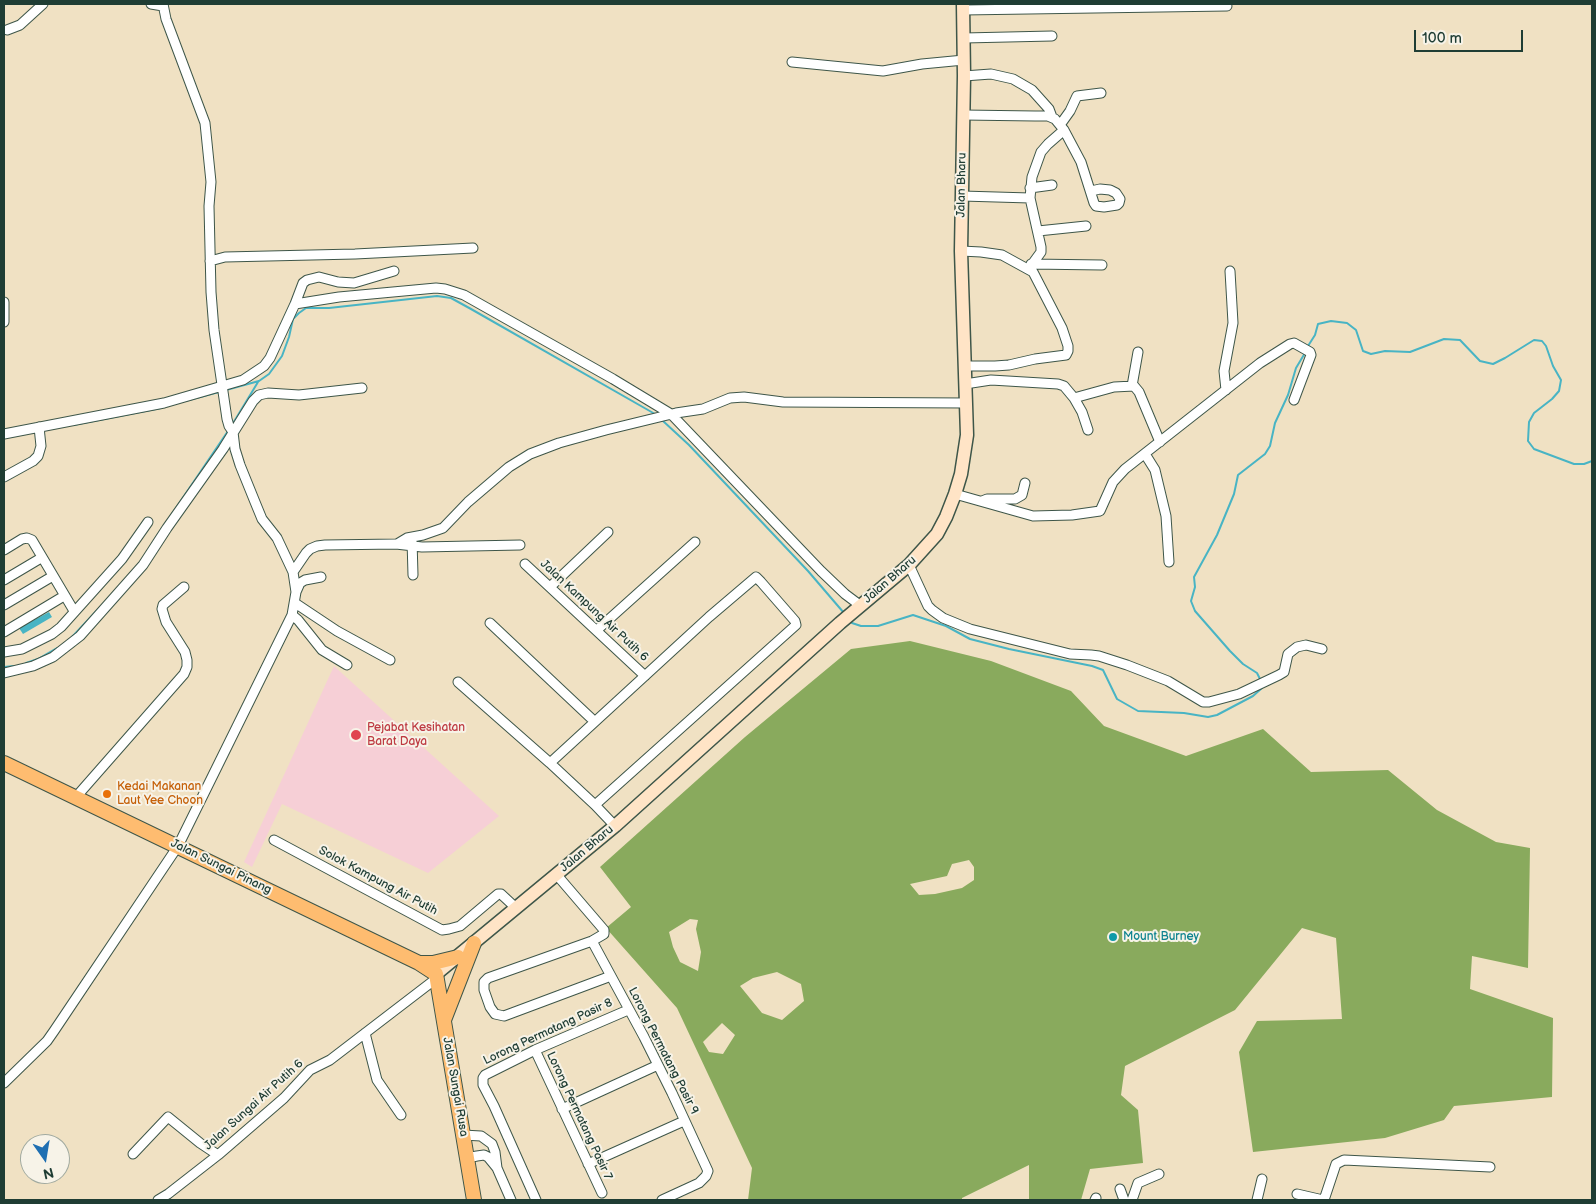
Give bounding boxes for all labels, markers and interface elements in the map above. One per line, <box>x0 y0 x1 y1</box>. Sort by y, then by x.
scale bar <box>1416 20 1525 52</box>
text: 100 m <box>1422 29 1462 48</box>
street label: Jalan Bharu <box>954 152 970 218</box>
street label: Jalan Bharu <box>861 553 919 607</box>
street label: Jalan Kampung Air Putih 6 <box>537 557 651 665</box>
place label: Pejabat Kesihatan Barat Daya <box>367 721 465 749</box>
marker: Pejabat Kesihatan Barat Daya <box>349 728 363 742</box>
place label: Kedai Makanan Laut Yee Choon <box>117 780 203 808</box>
marker: Kedai Makanan Laut Yee Choon <box>101 788 113 800</box>
street label: Jalan Bharu <box>558 823 616 875</box>
street label: Jalan Sungai Pinang <box>168 836 274 898</box>
street label: Solok Kampung Air Putih <box>316 844 440 918</box>
place label: Mount Burney <box>1123 930 1199 944</box>
marker: Mount Burney <box>1107 931 1119 943</box>
street label: Lorong Permatang Pasir 9 <box>625 985 701 1117</box>
street label: Lorong Permatang Pasir 8 <box>481 996 615 1068</box>
street label: Jalan Sungai Rusa <box>439 1036 471 1138</box>
street label: Lorong Permatang Pasir 7 <box>543 1050 615 1182</box>
street label: Jalan Sungai Air Putih 6 <box>201 1057 307 1153</box>
north arrow <box>20 1134 70 1184</box>
text: N <box>41 1164 55 1183</box>

